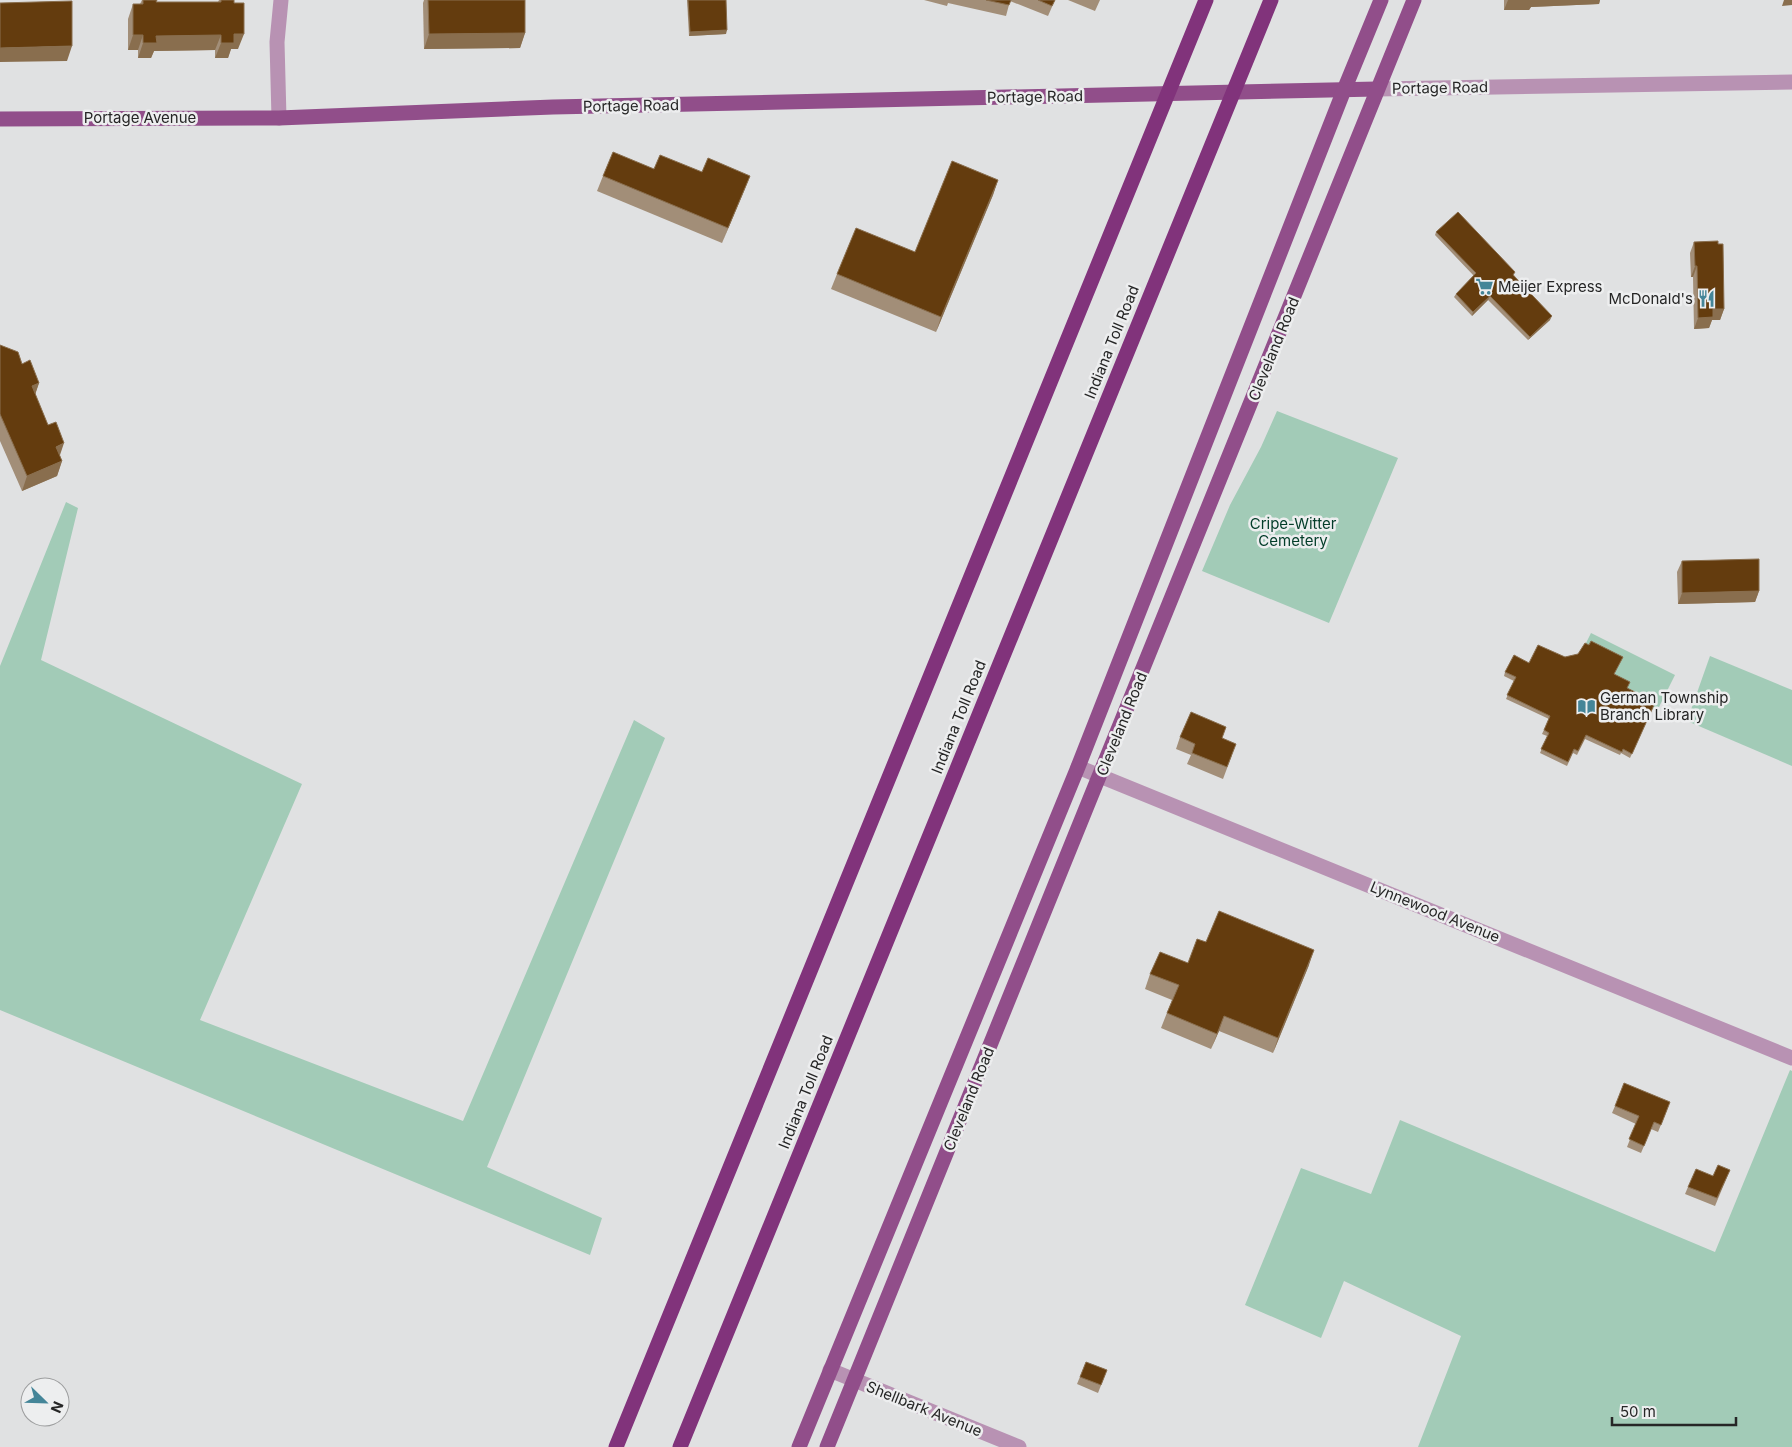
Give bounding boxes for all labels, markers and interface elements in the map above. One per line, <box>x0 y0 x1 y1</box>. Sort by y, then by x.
street label: Portage Road <box>1392 77 1488 98</box>
street label: Portage Road <box>987 86 1083 107</box>
street label: Portage Road <box>583 95 679 116</box>
street label: Portage Avenue <box>84 108 196 127</box>
supermarket icon: Meijer Express <box>1474 277 1494 297</box>
place label: Meijer Express <box>1498 277 1603 296</box>
street label: Indiana Toll Road <box>1080 282 1143 401</box>
place label: McDonald's <box>1609 289 1693 308</box>
restaurant icon: McDonald's <box>1697 289 1717 309</box>
street label: Cleveland Road <box>1244 294 1303 404</box>
park label: Cripe-Witter Cemetery <box>1250 514 1337 550</box>
street label: Indiana Toll Road <box>927 657 990 776</box>
street label: Cleveland Road <box>1092 669 1151 779</box>
place label: German Township Branch Library <box>1600 688 1728 724</box>
library icon: German Township Branch Library <box>1576 697 1596 717</box>
street label: Lynnewood Avenue <box>1368 877 1503 946</box>
street label: Indiana Toll Road <box>774 1032 837 1151</box>
street label: Cleveland Road <box>939 1044 998 1154</box>
north arrow <box>20 1377 70 1427</box>
street label: Shellbark Avenue <box>863 1377 985 1440</box>
scale bar <box>1612 1394 1736 1426</box>
text: N <box>48 1399 67 1416</box>
text: 50 m <box>1620 1402 1656 1421</box>

